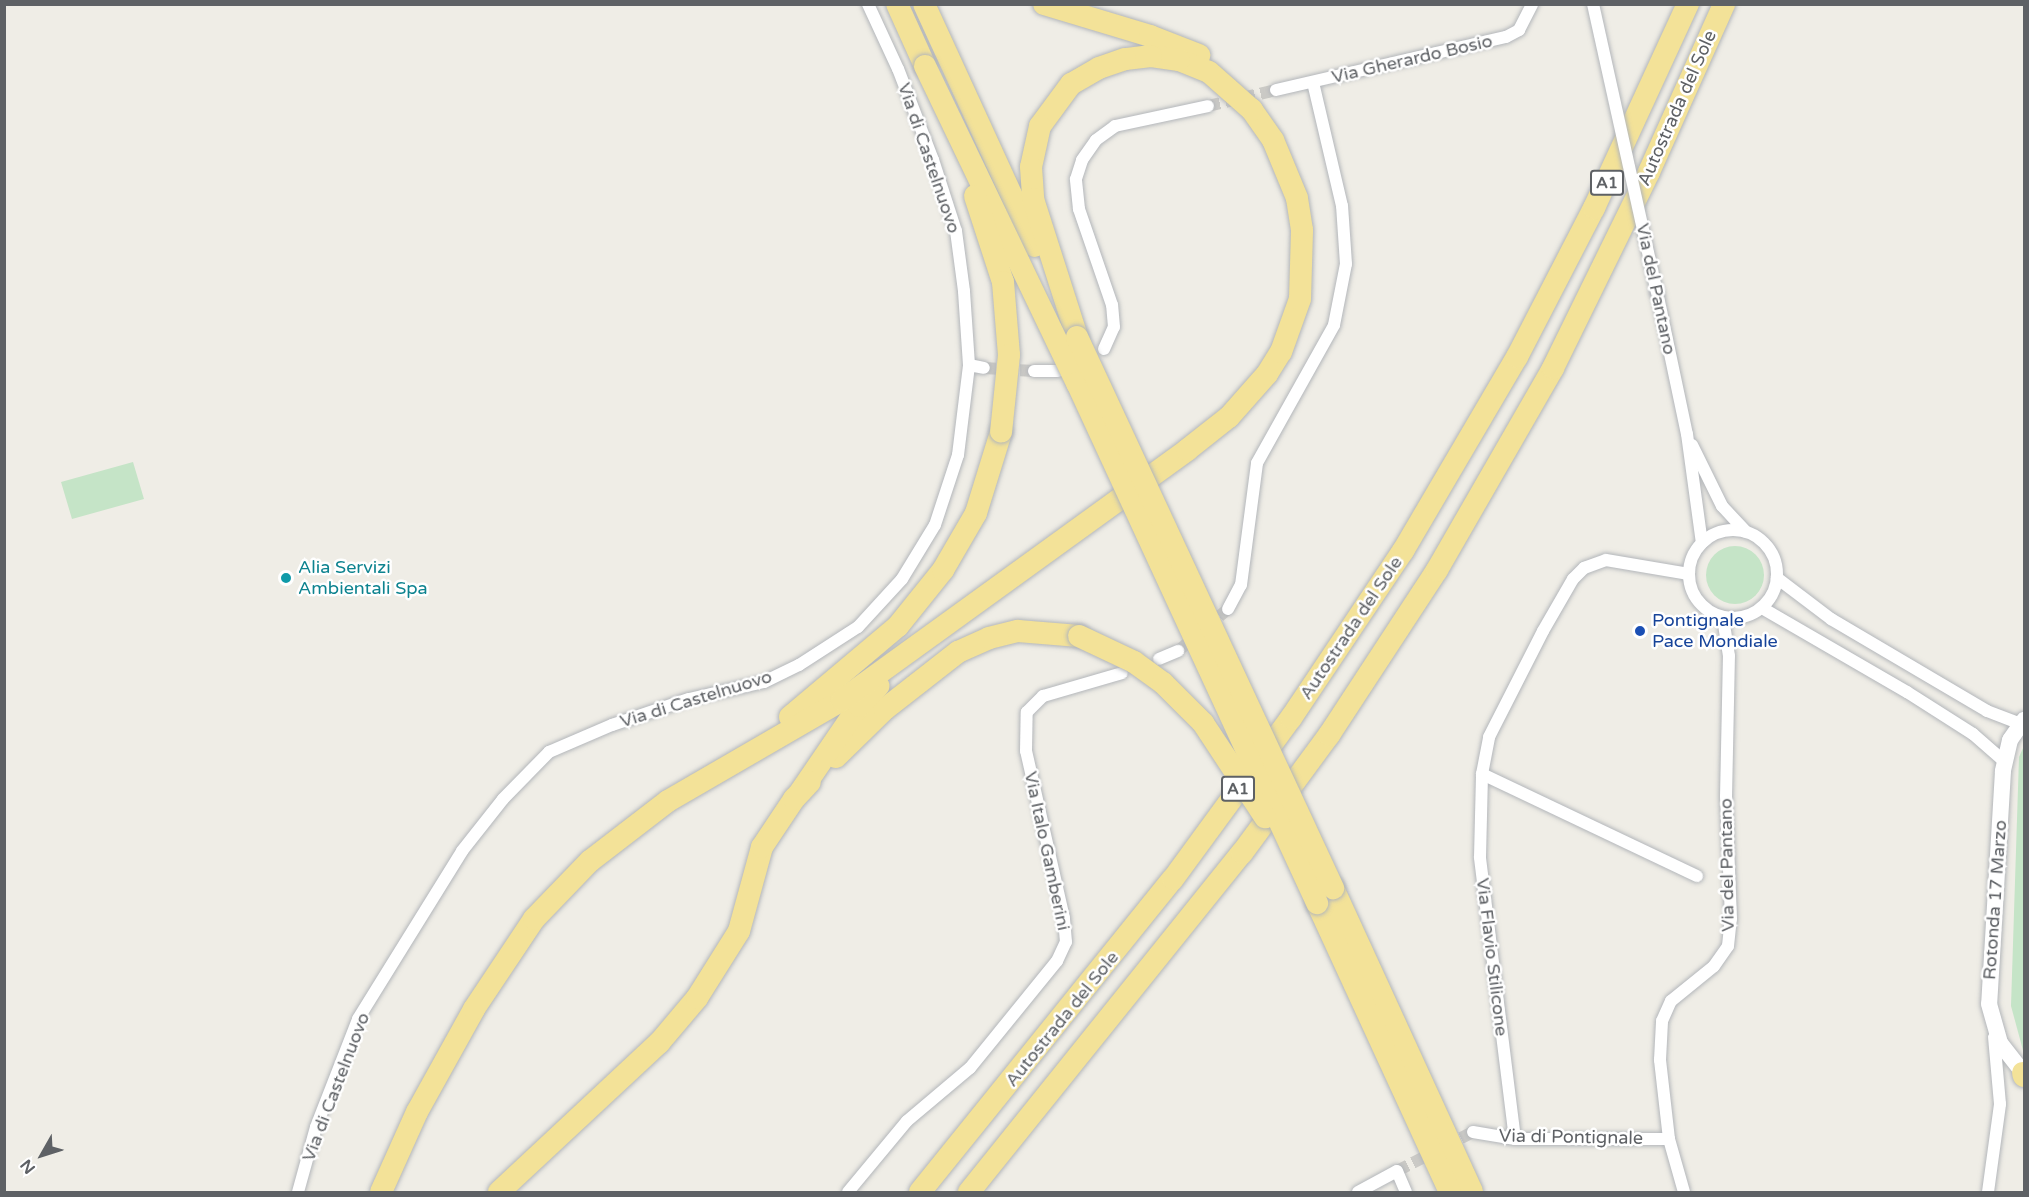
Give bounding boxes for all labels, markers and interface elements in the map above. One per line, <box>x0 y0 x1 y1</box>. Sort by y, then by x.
street label: Autostrada del Sole <box>1633 27 1721 189</box>
street label: Via Gherardo Bosio <box>1329 30 1495 88</box>
street label: Via di Castelnuovo <box>893 80 965 236</box>
road number: A1 <box>1589 170 1625 196</box>
street label: Via del Pantano <box>1632 221 1680 357</box>
street label: Autostrada del Sole <box>1295 552 1407 704</box>
place label: Alia Servizi Ambientali Spa <box>298 557 428 600</box>
marker: Alia Servizi Ambientali Spa <box>279 571 293 585</box>
place label: Pontignale Pace Mondiale <box>1652 610 1778 652</box>
marker: Pontignale Pace Mondiale <box>1633 624 1647 638</box>
street label: Via di Castelnuovo <box>617 666 775 732</box>
street label: Via Italo Gamberini <box>1020 769 1074 933</box>
road number: A1 <box>1220 776 1256 802</box>
street label: Via del Pantano <box>1715 798 1739 932</box>
street label: Rotonda 17 Marzo <box>1979 819 2011 981</box>
street label: Via Flavio Stilicone <box>1472 877 1512 1037</box>
street label: Autostrada del Sole <box>1001 947 1123 1091</box>
street label: Via di Castelnuovo <box>298 1009 374 1165</box>
north arrow <box>12 1125 72 1185</box>
street label: Via di Pontignale <box>1499 1125 1643 1149</box>
text: N <box>16 1155 40 1178</box>

